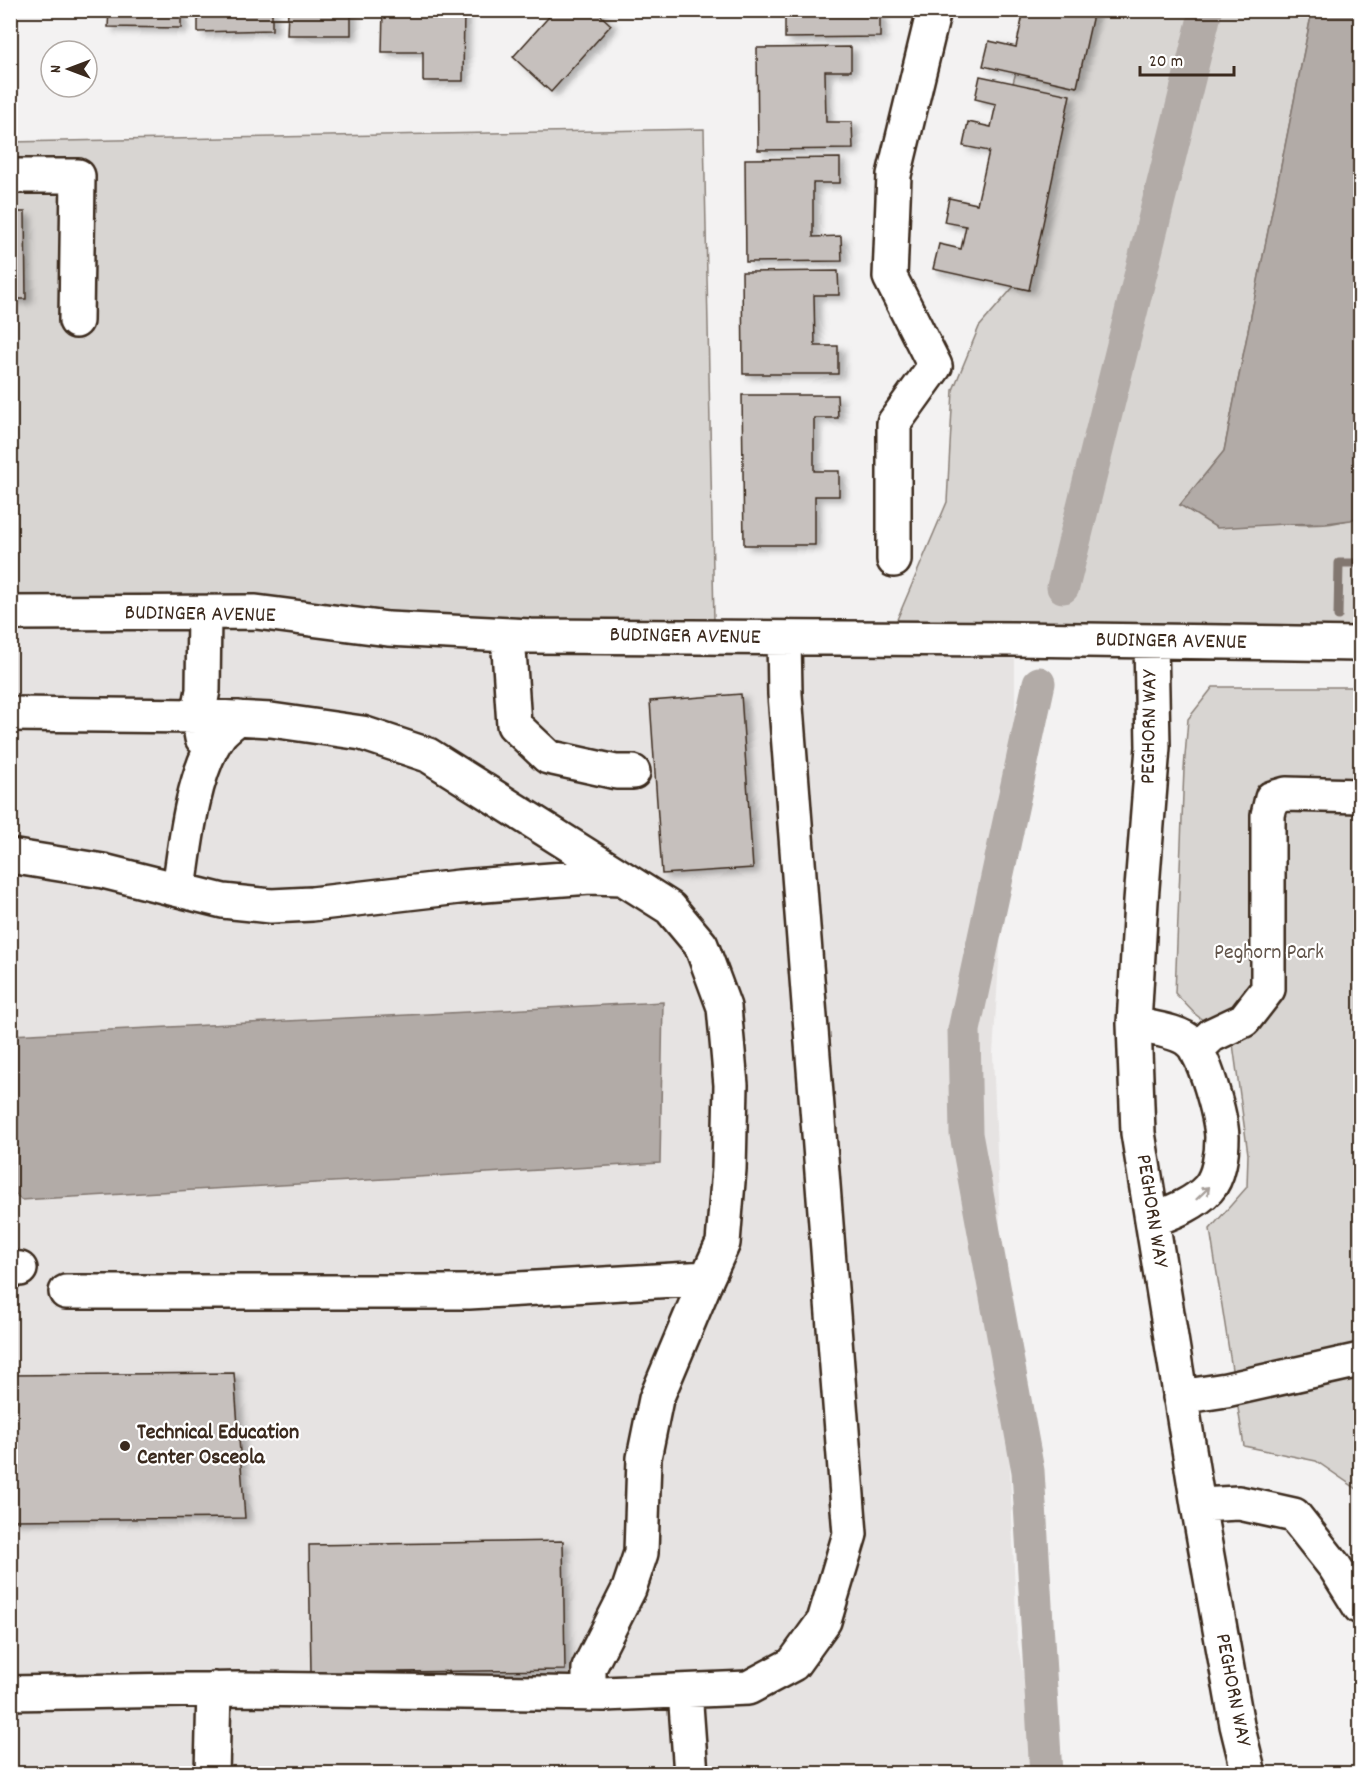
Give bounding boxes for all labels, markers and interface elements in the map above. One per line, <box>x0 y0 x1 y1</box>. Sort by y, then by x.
north arrow <box>39 39 99 99</box>
scale bar <box>1140 39 1234 77</box>
text: 20 m <box>1149 50 1183 75</box>
text: N <box>45 65 68 73</box>
street label: BUDINGER AVENUE <box>124 598 276 632</box>
street label: BUDINGER AVENUE <box>609 620 761 654</box>
street label: BUDINGER AVENUE <box>1095 625 1247 659</box>
street label: PEGHORN WAY <box>1134 669 1167 784</box>
park label: Peghorn Park <box>1214 938 1324 969</box>
street label: PEGHORN WAY <box>1127 1152 1175 1271</box>
one-way arrow <box>1195 1185 1210 1200</box>
place label: Technical Education Center Osceola <box>137 1418 299 1474</box>
marker: Technical Education Center Osceola <box>118 1439 132 1453</box>
street label: PEGHORN WAY <box>1206 1631 1258 1750</box>

